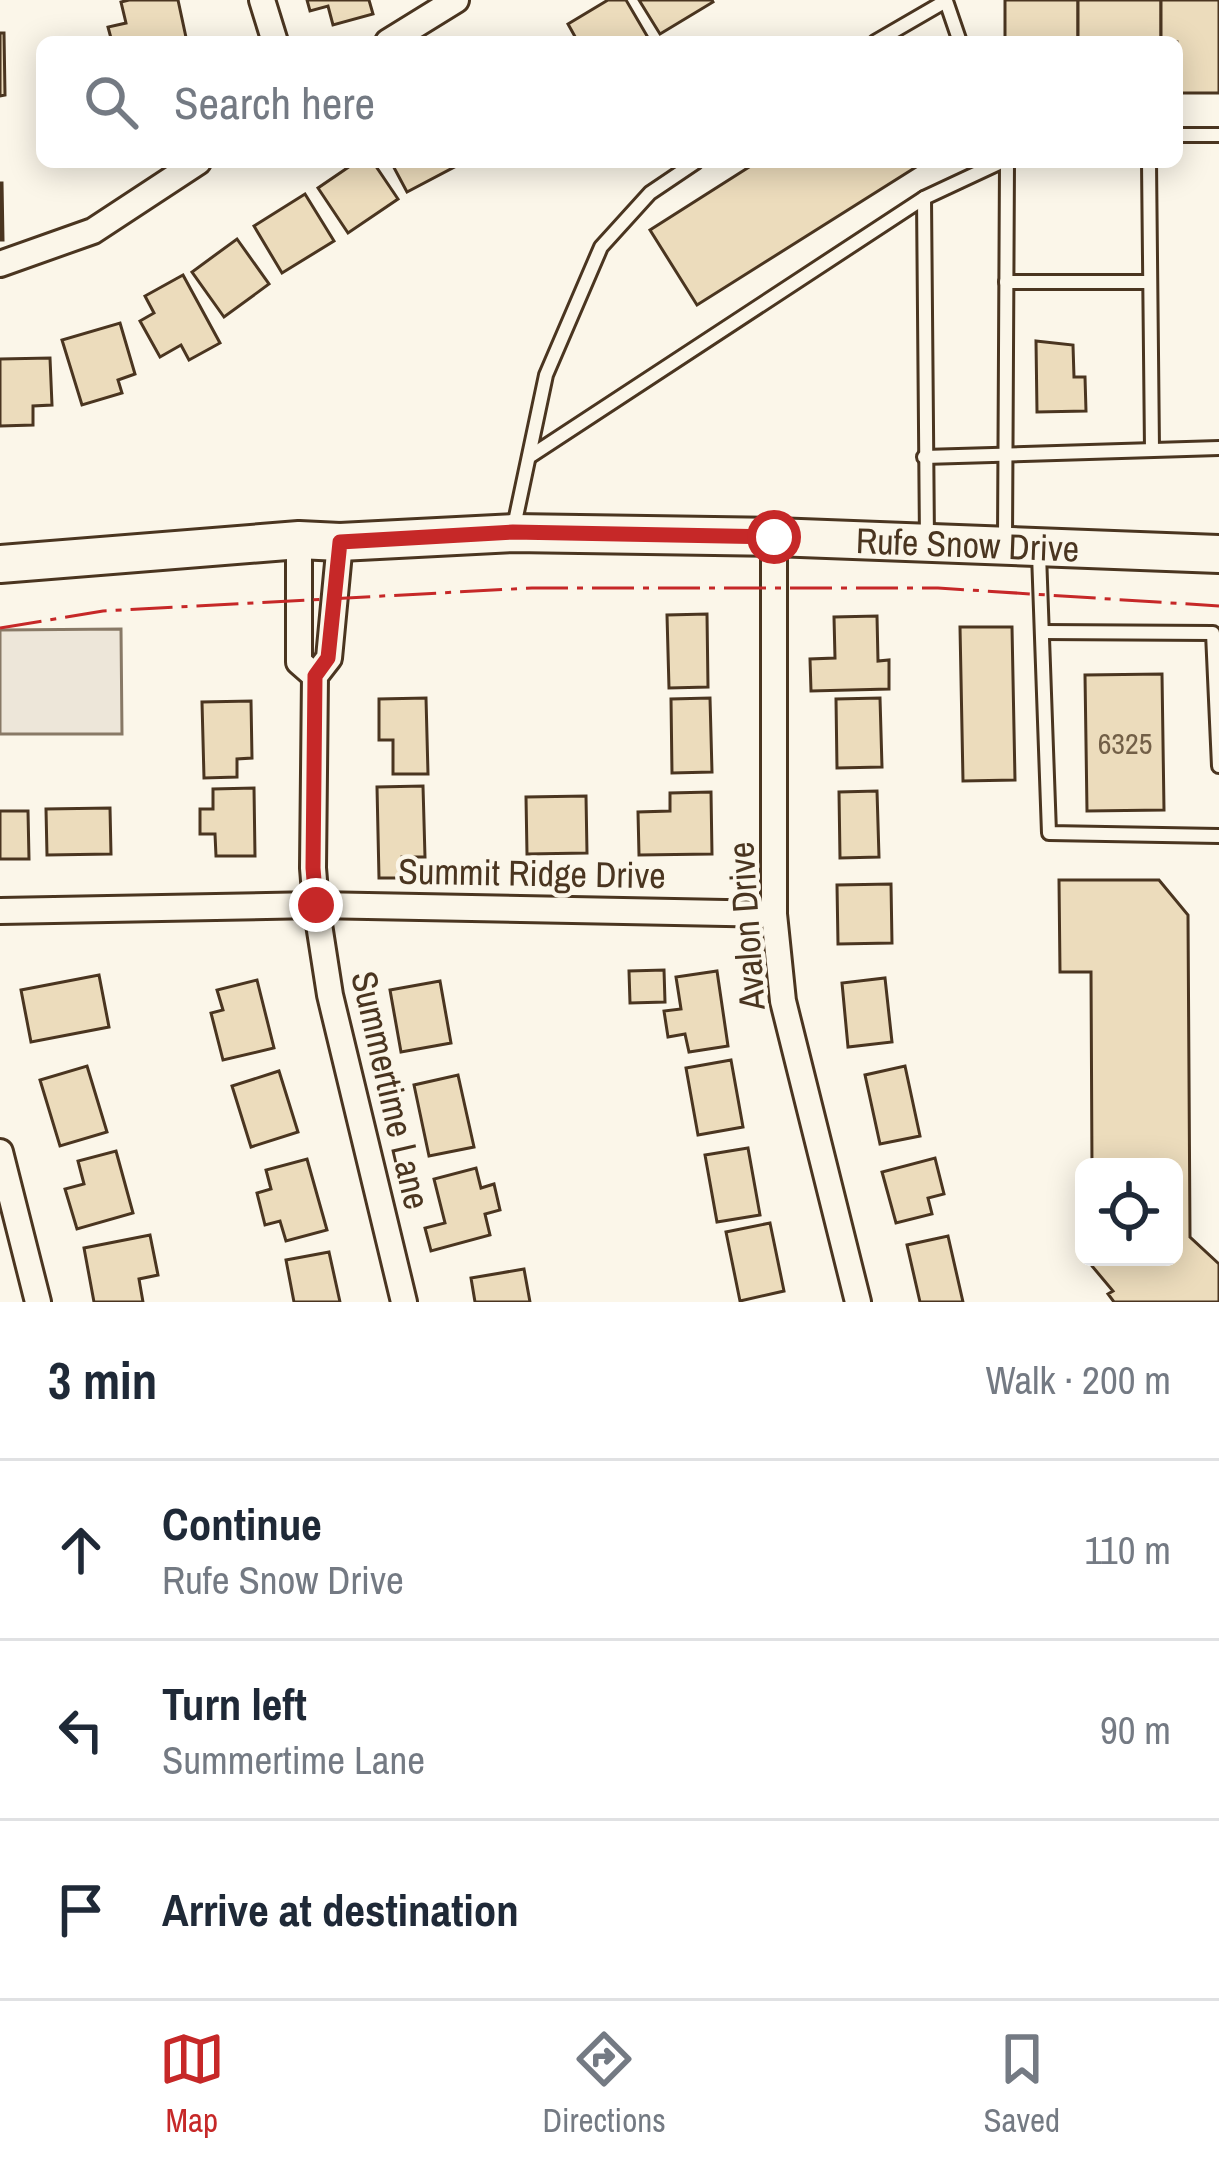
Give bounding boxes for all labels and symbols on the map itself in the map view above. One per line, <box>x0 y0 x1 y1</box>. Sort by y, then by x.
route start <box>747 510 801 564</box>
street label: Rufe Snow Drive <box>855 516 1080 573</box>
house number: 6325 <box>1098 723 1152 763</box>
street label: Avalon Drive <box>716 840 776 1013</box>
street label: Summit Ridge Drive <box>398 847 666 899</box>
route end <box>289 878 343 932</box>
street label: Summertime Lane <box>340 966 442 1214</box>

